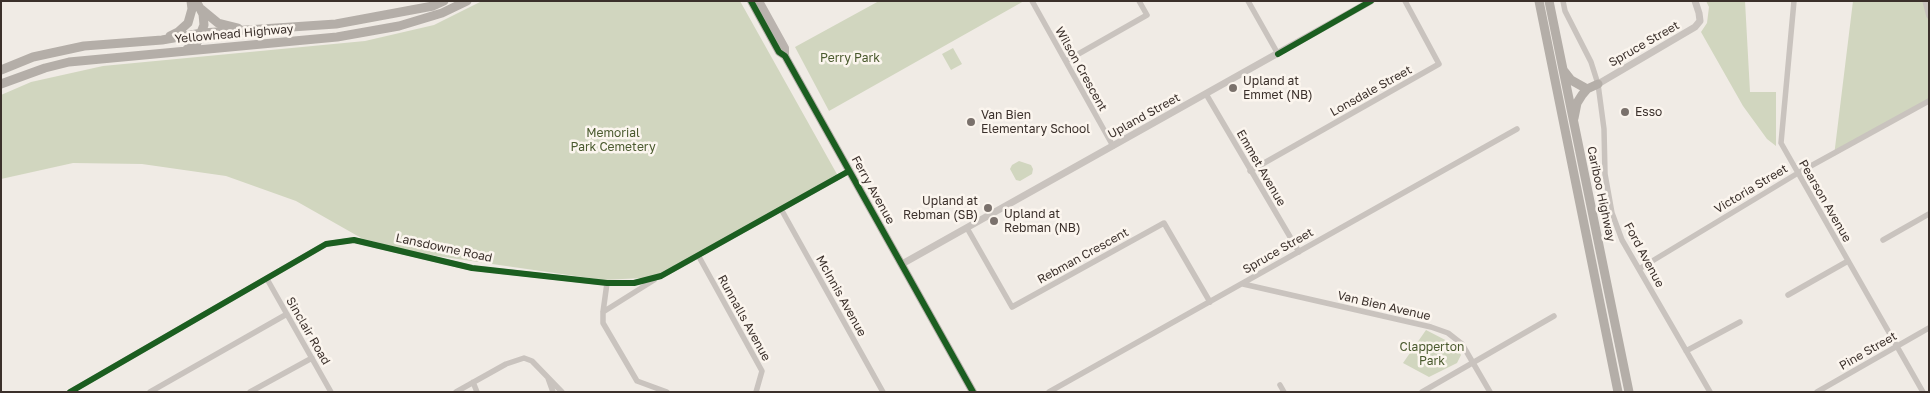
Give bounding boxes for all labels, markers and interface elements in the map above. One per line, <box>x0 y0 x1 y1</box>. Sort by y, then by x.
street label: Spruce Street <box>1606 18 1682 70</box>
street label: Yellowhead Highway <box>174 22 294 46</box>
street label: Wilson Crescent <box>1052 24 1110 114</box>
park label: Perry Park <box>820 51 880 65</box>
street label: Lonsdale Street <box>1328 63 1414 119</box>
place label: Upland at Emmet (NB) <box>1243 74 1313 102</box>
marker: Upland at Emmet (NB) <box>1227 82 1239 94</box>
street label: Upland Street <box>1106 90 1182 142</box>
place label: Esso <box>1635 105 1662 119</box>
marker: Esso <box>1619 106 1631 118</box>
place label: Van Bien Elementary School <box>981 108 1090 136</box>
marker: Van Bien Elementary School <box>965 116 977 128</box>
park label: Memorial Park Cemetery <box>570 126 656 154</box>
street label: Emmet Avenue <box>1233 127 1289 209</box>
street label: Cariboo Highway <box>1584 145 1618 243</box>
street label: Ferry Avenue <box>848 153 898 227</box>
street label: Pearson Avenue <box>1796 157 1854 245</box>
street label: Victoria Street <box>1712 161 1790 217</box>
place label: Upland at Rebman (SB) <box>903 194 978 222</box>
marker: Upland at Rebman (SB) <box>982 202 994 214</box>
place label: Upland at Rebman (NB) <box>1004 207 1080 235</box>
marker: Upland at Rebman (NB) <box>988 215 1000 227</box>
street label: Ford Avenue <box>1621 220 1667 290</box>
street label: Rebman Crescent <box>1035 225 1131 287</box>
street label: Spruce Street <box>1240 225 1316 277</box>
street label: Lansdowne Road <box>394 231 494 265</box>
street label: McInnis Avenue <box>813 253 869 339</box>
street label: Runnalls Avenue <box>714 272 774 364</box>
street label: Van Bien Avenue <box>1336 288 1432 324</box>
street label: Sinclair Road <box>283 295 333 367</box>
street label: Pine Street <box>1837 329 1899 373</box>
park label: Clapperton Park <box>1400 340 1464 368</box>

